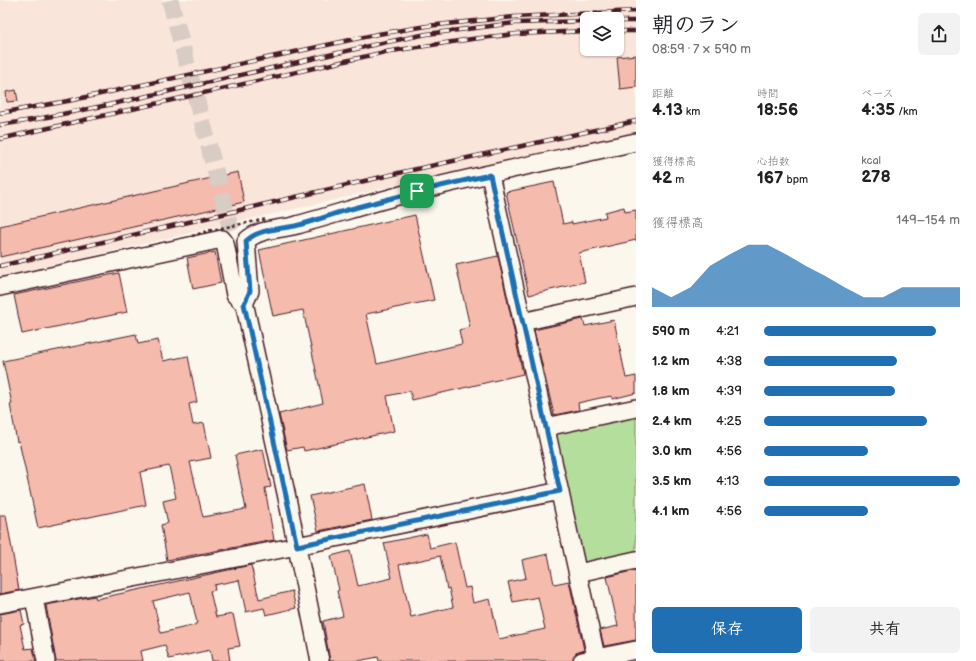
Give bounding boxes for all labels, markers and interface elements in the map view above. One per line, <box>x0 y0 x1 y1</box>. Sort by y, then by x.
map controls <box>580 12 624 56</box>
button: layers <box>580 12 624 56</box>
text: 朝のラン <box>652 12 740 39</box>
button: share <box>918 13 960 55</box>
text: 08:59 · 7 × 590 m <box>652 41 751 57</box>
text: 距離 <box>652 87 674 100</box>
text: 時間 <box>757 87 779 100</box>
text: ペース <box>861 87 894 100</box>
text: 4.13 <box>652 100 683 120</box>
text: 18:56 <box>757 100 798 120</box>
text: 4:35 <box>861 100 895 120</box>
text: km <box>683 105 700 118</box>
text: /km <box>895 105 918 118</box>
text: kcal <box>861 154 881 167</box>
text: 獲得標高 <box>652 155 696 168</box>
text: 心拍数 <box>757 155 790 168</box>
text: 278 <box>861 167 891 187</box>
text: 42 <box>652 168 672 188</box>
text: 167 <box>757 168 784 188</box>
text: m <box>672 173 684 186</box>
text: bpm <box>784 173 808 186</box>
pin <box>400 174 434 208</box>
icon: arrive <box>406 180 428 202</box>
text: 149–154 m <box>896 212 960 228</box>
text: 獲得標高 <box>652 215 704 231</box>
text: 590 m <box>652 323 690 339</box>
text: 4:21 <box>716 323 739 339</box>
text: 1.2 km <box>652 353 690 369</box>
text: 4:38 <box>716 353 742 369</box>
text: 1.8 km <box>652 383 690 399</box>
text: 4:39 <box>716 383 742 399</box>
text: 2.4 km <box>652 413 692 429</box>
text: 4:25 <box>716 413 742 429</box>
text: 3.0 km <box>652 443 692 459</box>
text: 4:56 <box>716 443 742 459</box>
text: 3.5 km <box>652 473 691 489</box>
text: 4:13 <box>716 473 740 489</box>
text: 4.1 km <box>652 503 689 519</box>
text: 4:56 <box>716 503 742 519</box>
button: 保存 <box>652 607 802 653</box>
button: 共有 <box>810 607 960 653</box>

